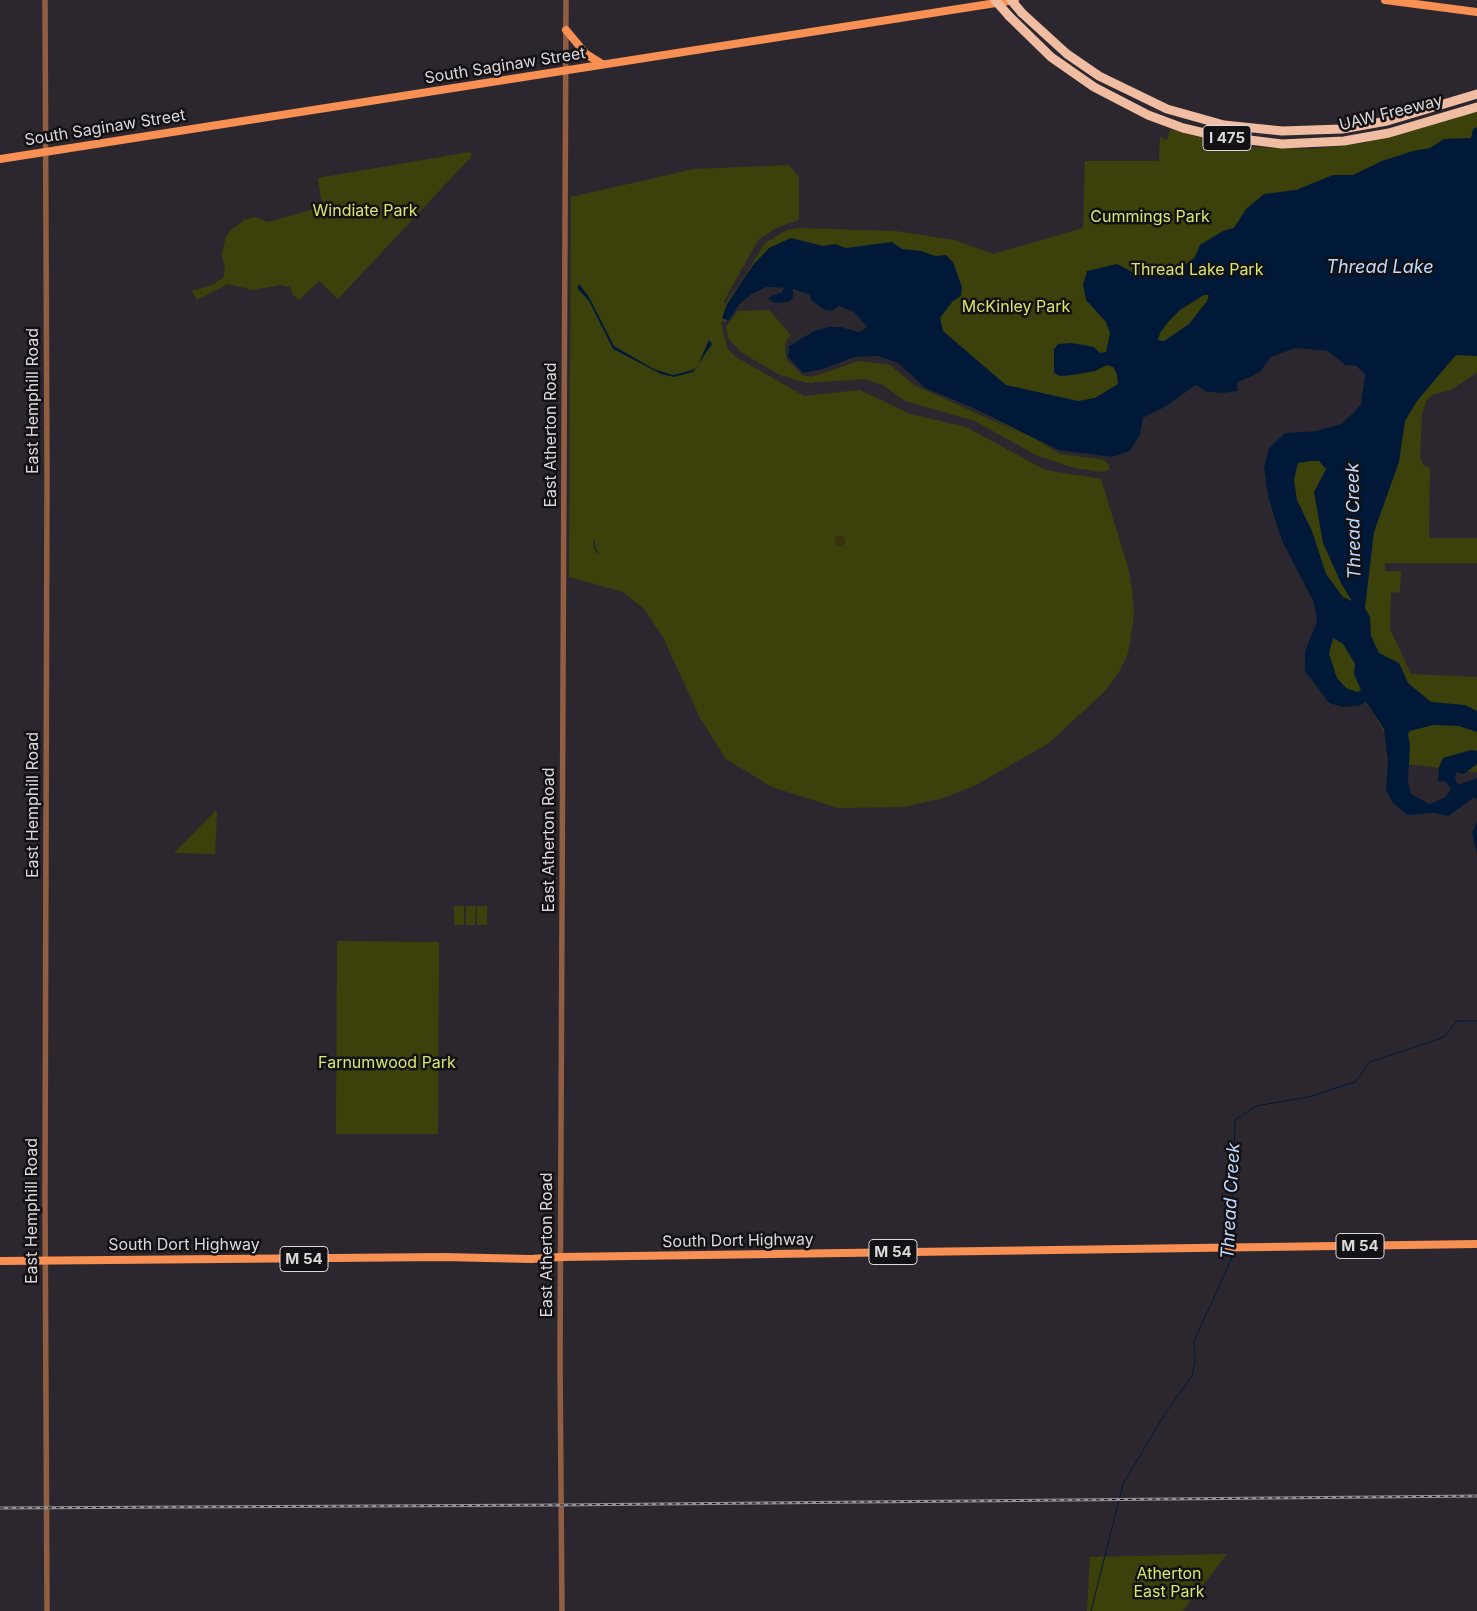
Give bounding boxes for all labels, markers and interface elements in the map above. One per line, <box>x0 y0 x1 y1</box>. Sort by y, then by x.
street label: South Saginaw Street <box>423 44 587 88</box>
street label: UAW Freeway <box>1337 91 1445 135</box>
street label: South Saginaw Street <box>23 106 187 150</box>
road number: I 475 <box>1203 126 1251 150</box>
park label: Windiate Park <box>313 201 417 221</box>
park label: Cummings Park <box>1090 207 1210 227</box>
water label: Thread Lake <box>1326 257 1434 279</box>
park label: Thread Lake Park <box>1131 260 1263 280</box>
park label: McKinley Park <box>962 297 1070 317</box>
street label: East Hemphill Road <box>23 328 43 474</box>
street label: East Atherton Road <box>541 362 561 508</box>
water label: Thread Creek <box>1342 463 1366 579</box>
street label: East Hemphill Road <box>23 732 43 878</box>
street label: East Atherton Road <box>539 767 559 913</box>
park label: Farnumwood Park <box>318 1053 456 1073</box>
street label: East Hemphill Road <box>22 1138 42 1284</box>
water label: Thread Creek <box>1217 1142 1245 1260</box>
street label: East Atherton Road <box>537 1172 557 1318</box>
street label: South Dort Highway <box>662 1230 814 1252</box>
road number: M 54 <box>1336 1234 1384 1258</box>
street label: South Dort Highway <box>108 1235 260 1255</box>
road number: M 54 <box>869 1240 917 1264</box>
road number: M 54 <box>280 1246 328 1272</box>
park label: Atherton East Park <box>1133 1564 1205 1602</box>

